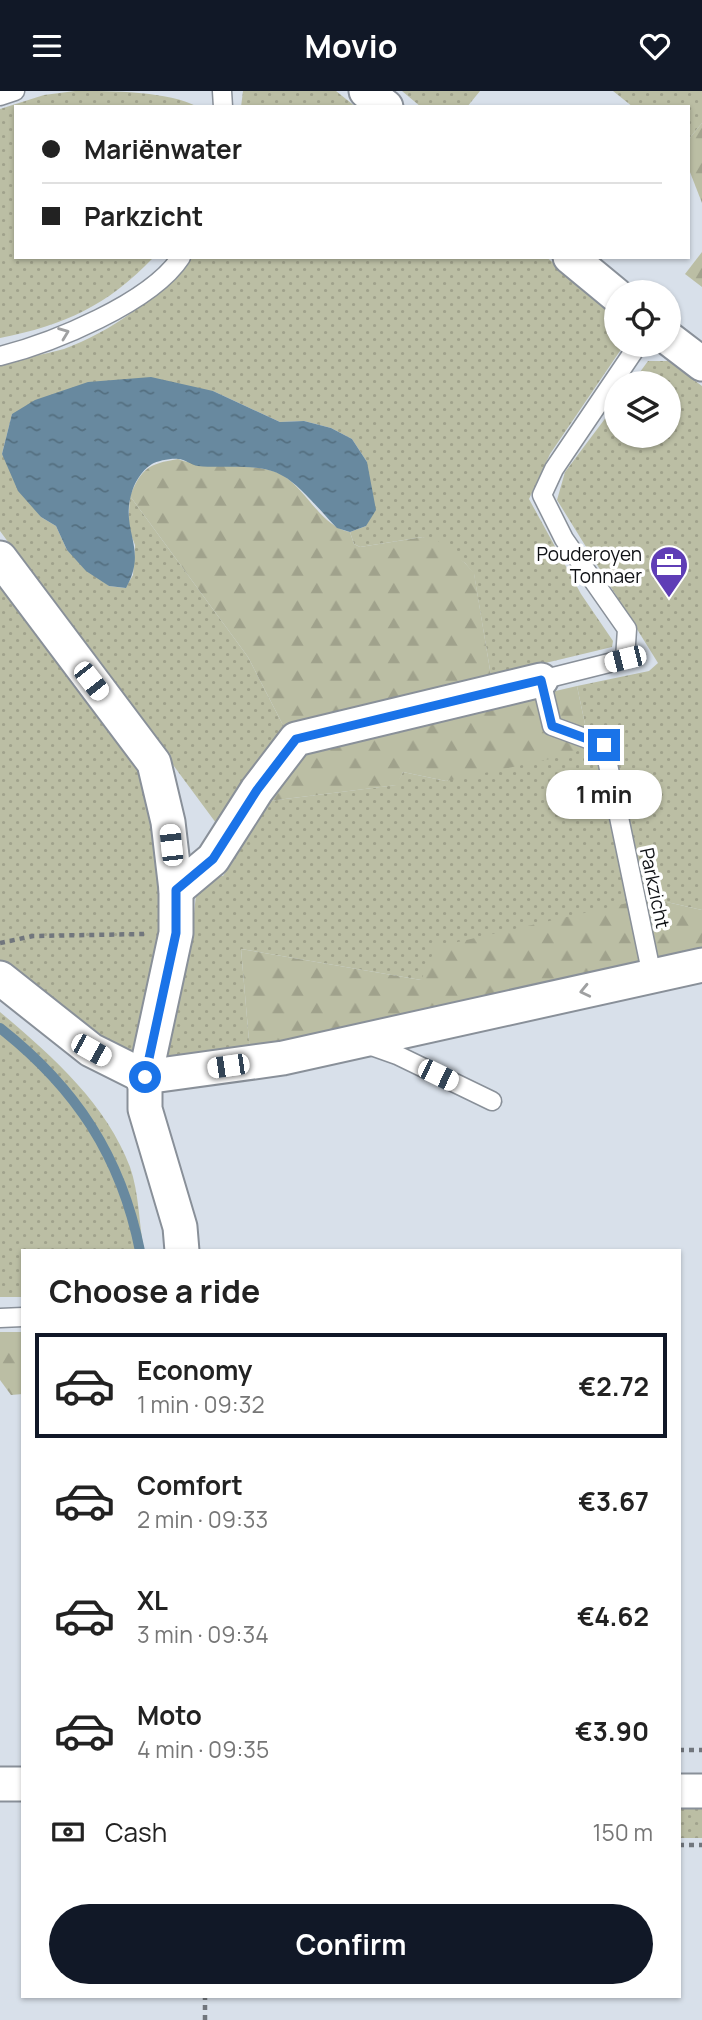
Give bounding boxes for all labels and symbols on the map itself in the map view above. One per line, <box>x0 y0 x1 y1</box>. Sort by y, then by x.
one-way arrow <box>58 327 70 341</box>
place label: Pouderoyen Tonnaer <box>536 541 642 589</box>
office icon: Pouderoyen Tonnaer <box>648 544 690 599</box>
car <box>603 644 648 674</box>
car <box>70 658 113 704</box>
route end <box>588 729 620 761</box>
callout: 1 min <box>546 769 662 819</box>
car <box>159 823 184 867</box>
street label: Parkzicht <box>634 845 676 931</box>
one-way arrow <box>579 982 591 997</box>
car <box>68 1031 115 1069</box>
car <box>206 1053 251 1079</box>
car <box>415 1056 462 1094</box>
route start <box>129 1061 161 1093</box>

